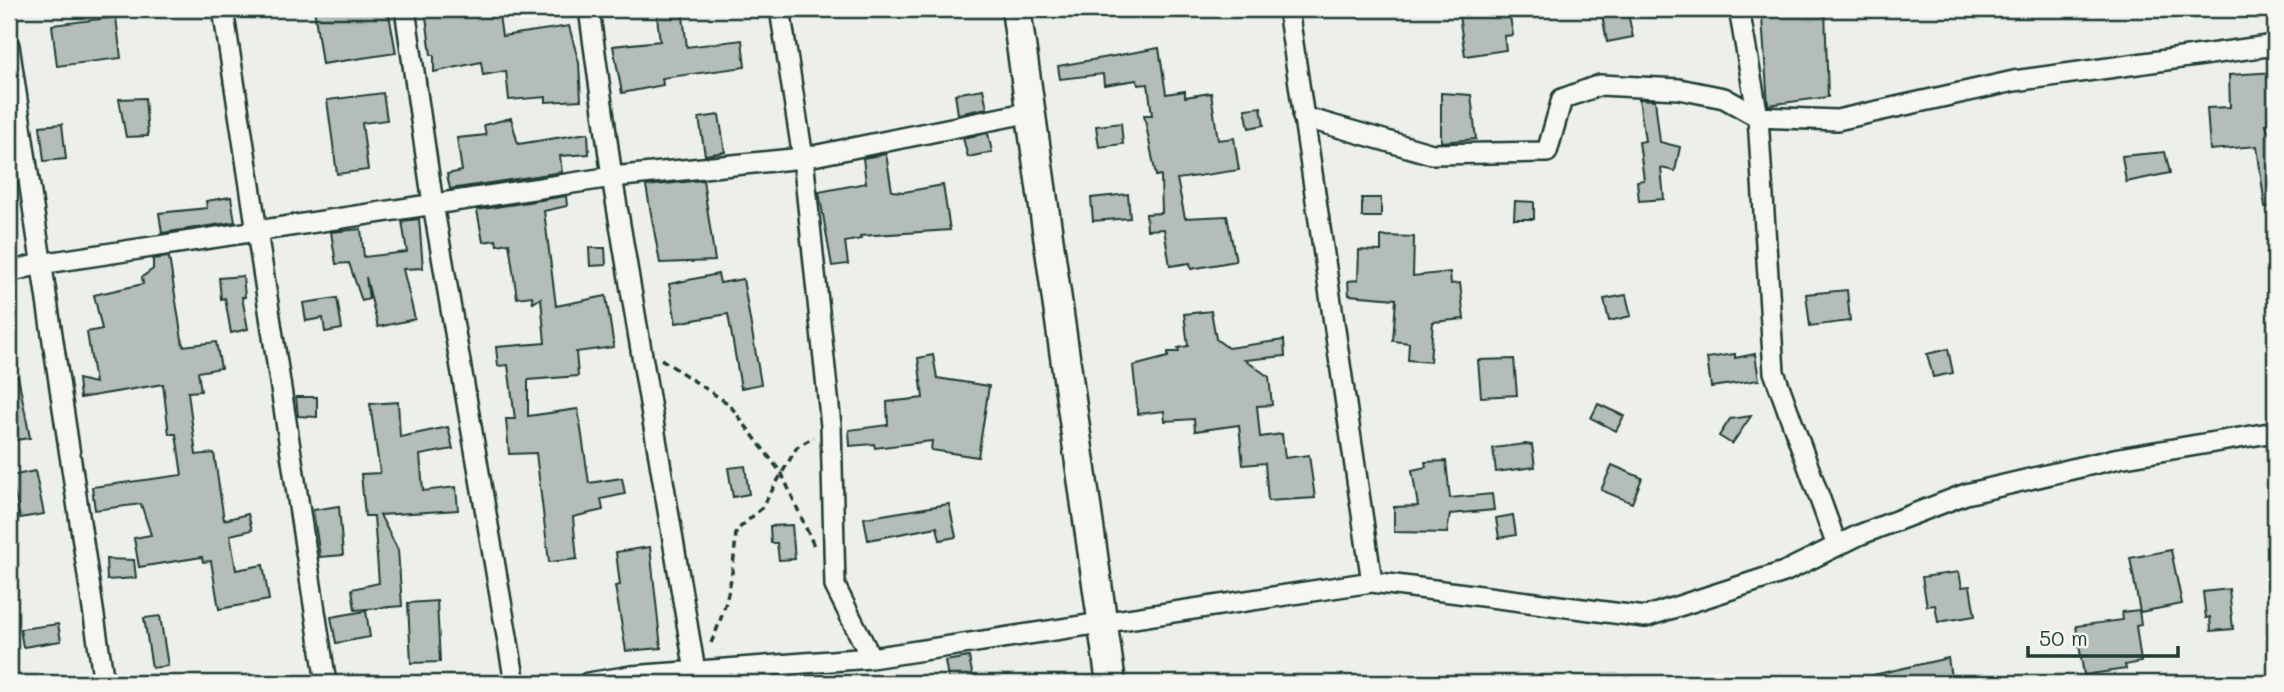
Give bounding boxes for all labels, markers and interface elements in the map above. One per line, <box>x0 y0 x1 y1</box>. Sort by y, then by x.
scale bar <box>2028 615 2179 659</box>
text: 50 m <box>2039 624 2088 651</box>

